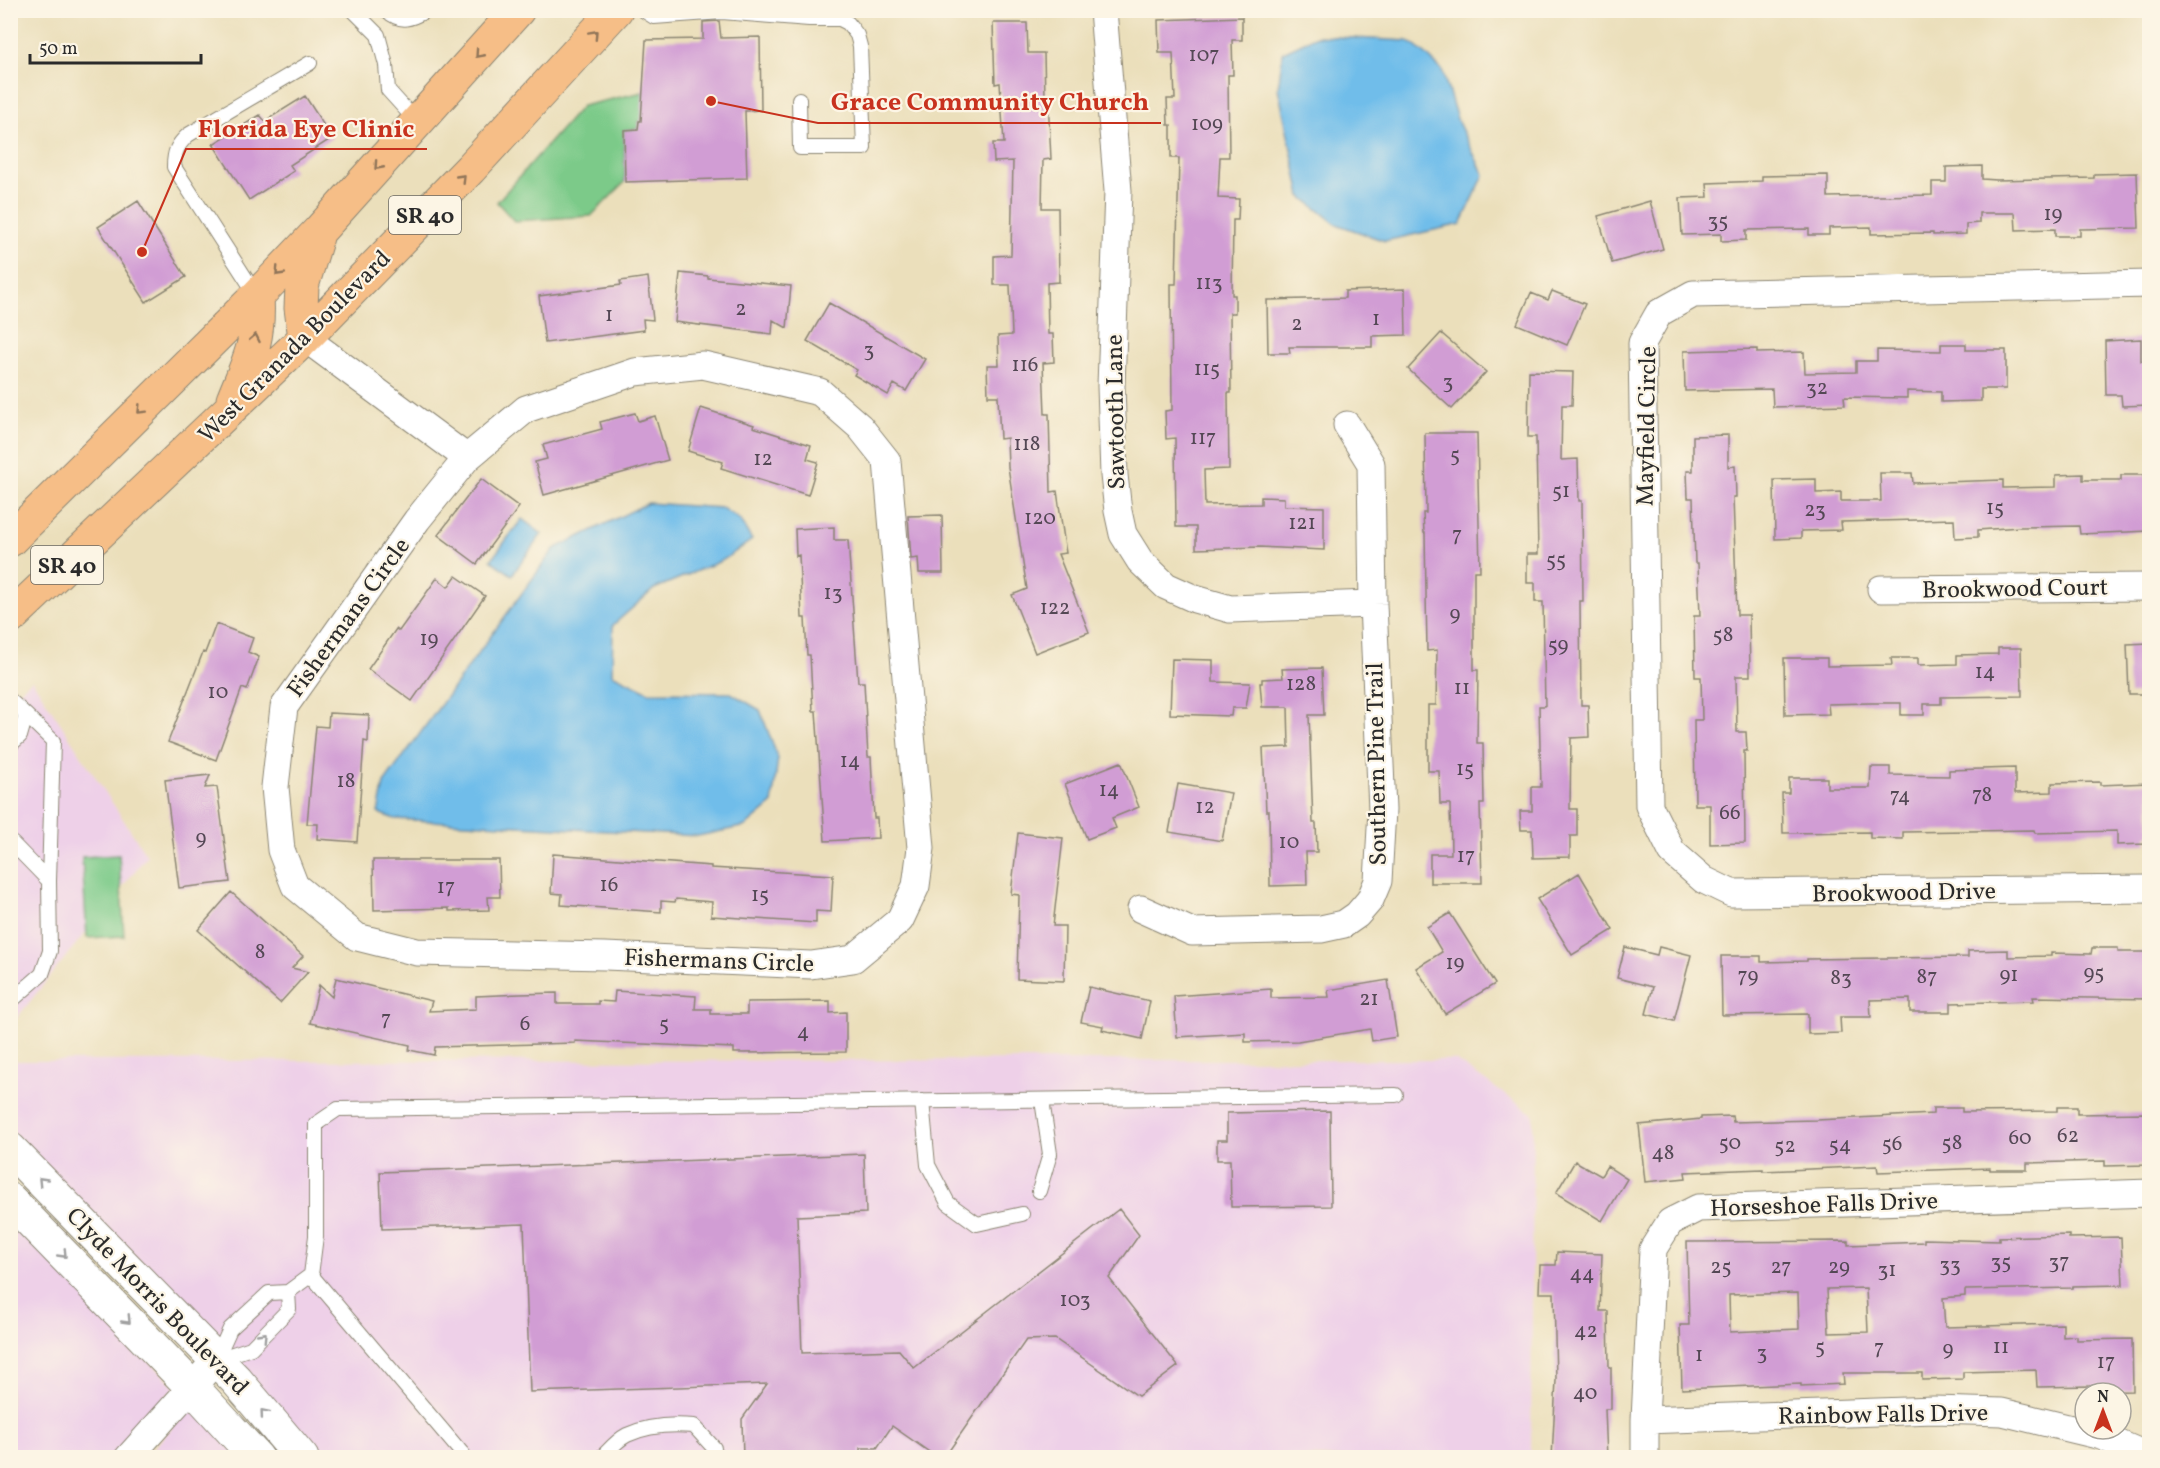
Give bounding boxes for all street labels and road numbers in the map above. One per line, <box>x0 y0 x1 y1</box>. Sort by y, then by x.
road number: SR 40 <box>389 196 461 234</box>
street label: West Granada Boulevard <box>191 243 400 452</box>
street label: Sawtooth Lane <box>1099 334 1135 490</box>
street label: Mayfield Circle <box>1630 346 1666 506</box>
street label: Fishermans Circle <box>280 531 419 705</box>
road number: SR 40 <box>31 546 103 584</box>
street label: Brookwood Court <box>1922 571 2108 609</box>
street label: Southern Pine Trail <box>1359 662 1397 866</box>
street label: Brookwood Drive <box>1812 875 1996 913</box>
street label: Fishermans Circle <box>623 942 815 982</box>
street label: Horseshoe Falls Drive <box>1709 1185 1939 1227</box>
street label: Clyde Morris Boulevard <box>57 1201 256 1404</box>
street label: Rainbow Falls Drive <box>1778 1397 1989 1435</box>

